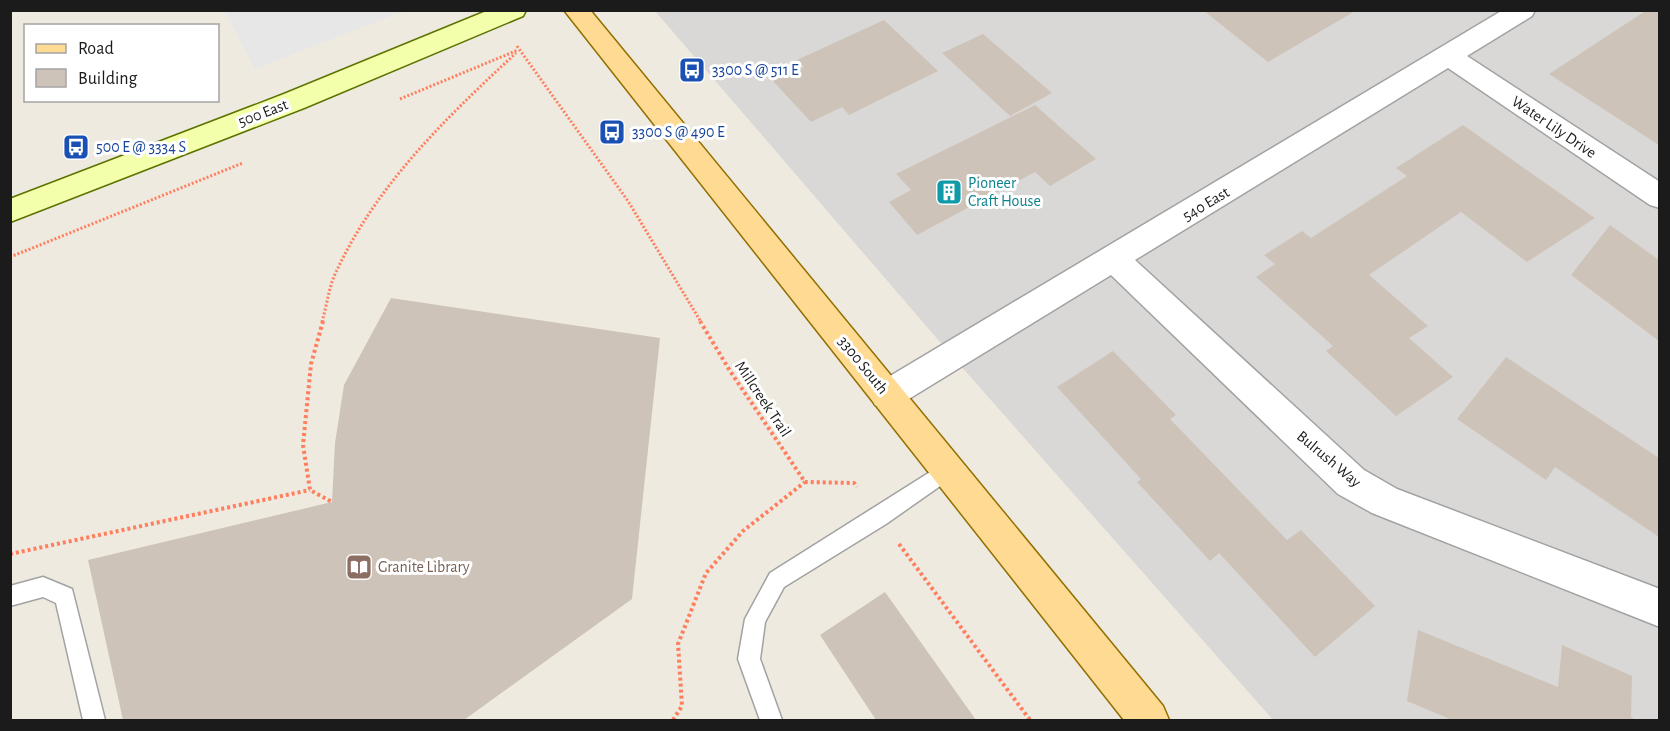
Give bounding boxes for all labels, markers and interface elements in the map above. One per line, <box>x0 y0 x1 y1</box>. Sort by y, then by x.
legend <box>24 24 219 102</box>
text: Road <box>78 40 114 58</box>
bus stop icon: 3300 S @ 511 E <box>677 55 707 85</box>
place label: 3300 S @ 511 E <box>712 62 799 78</box>
text: Building <box>78 70 138 88</box>
street label: Water Lily Drive <box>1508 93 1599 162</box>
street label: 500 East <box>236 96 290 130</box>
bus stop icon: 3300 S @ 490 E <box>597 117 627 147</box>
place label: 3300 S @ 490 E <box>632 124 725 140</box>
bus stop icon: 500 E @ 3334 S <box>61 132 91 162</box>
place label: 500 E @ 3334 S <box>96 139 186 155</box>
place label: Pioneer Craft House <box>968 175 1041 209</box>
building icon: Pioneer Craft House <box>934 177 964 207</box>
street label: 540 East <box>1180 184 1232 224</box>
street label: 3300 South <box>835 333 891 397</box>
street label: Millcreek Trail <box>732 358 794 440</box>
street label: Bulrush Way <box>1293 428 1364 491</box>
library icon: Granite Library <box>344 552 374 582</box>
place label: Granite Library <box>378 559 470 576</box>

